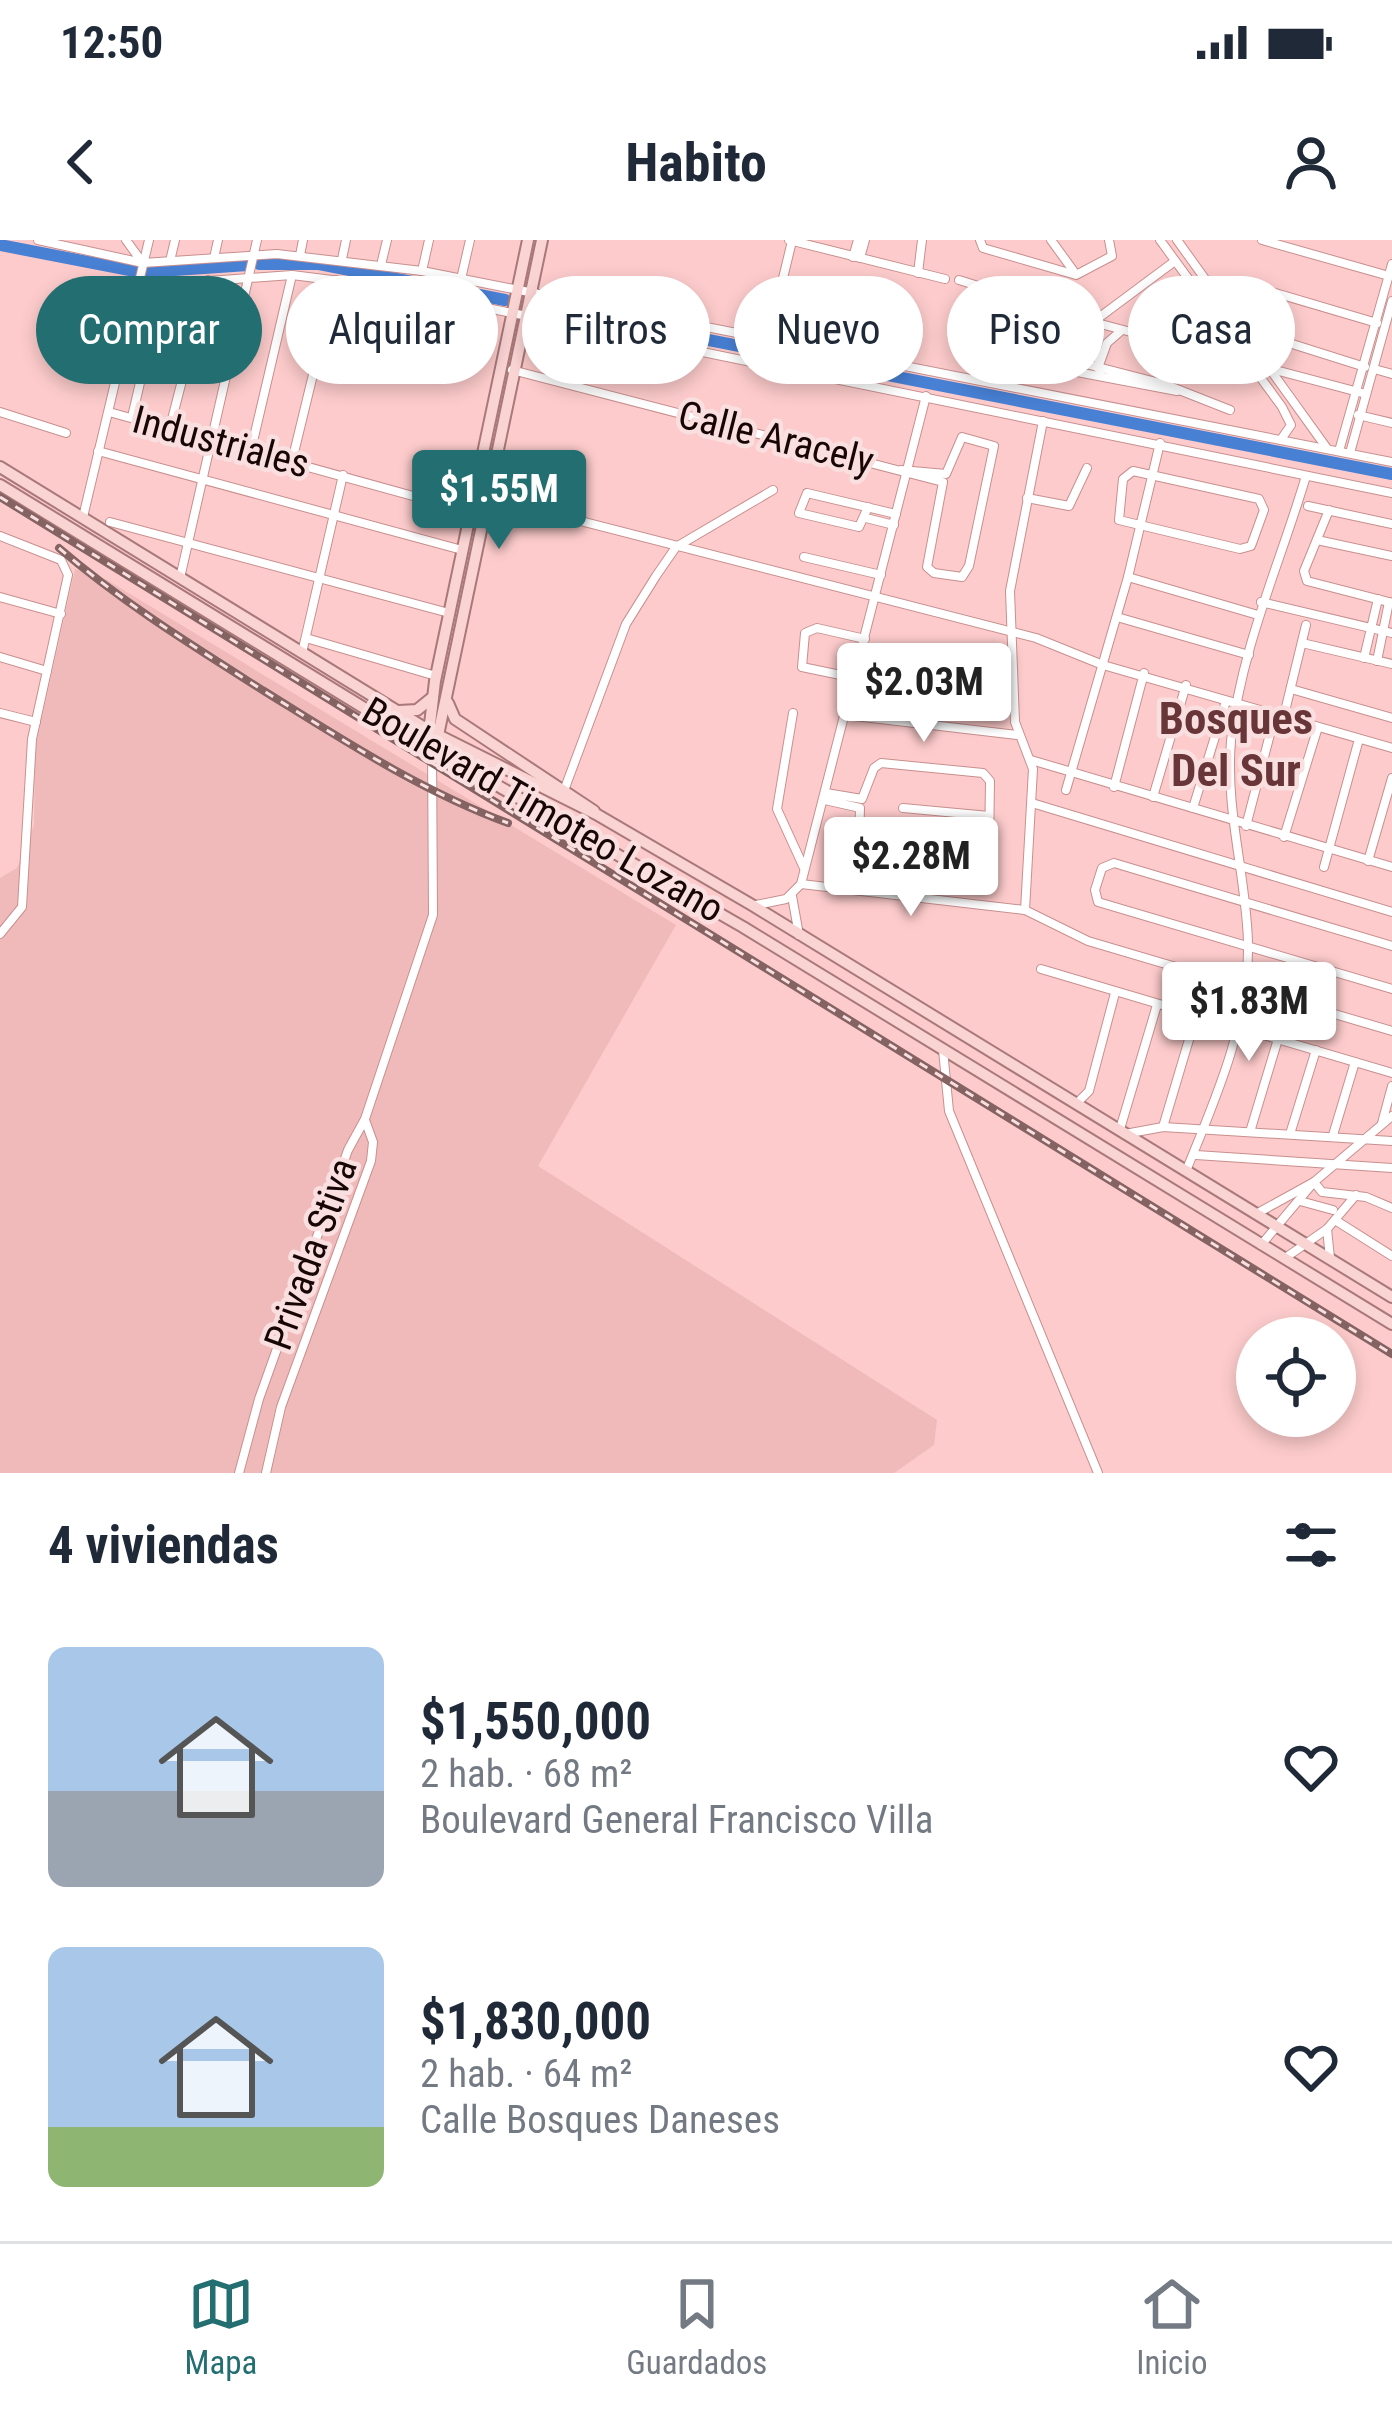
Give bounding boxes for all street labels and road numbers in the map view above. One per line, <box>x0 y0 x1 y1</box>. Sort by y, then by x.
street label: Calle Aracely <box>674 392 878 484</box>
street label: Industriales <box>128 396 314 488</box>
street label: Boulevard Timoteo Lozano <box>354 688 732 932</box>
street label: Privada Stiva <box>255 1152 367 1356</box>

